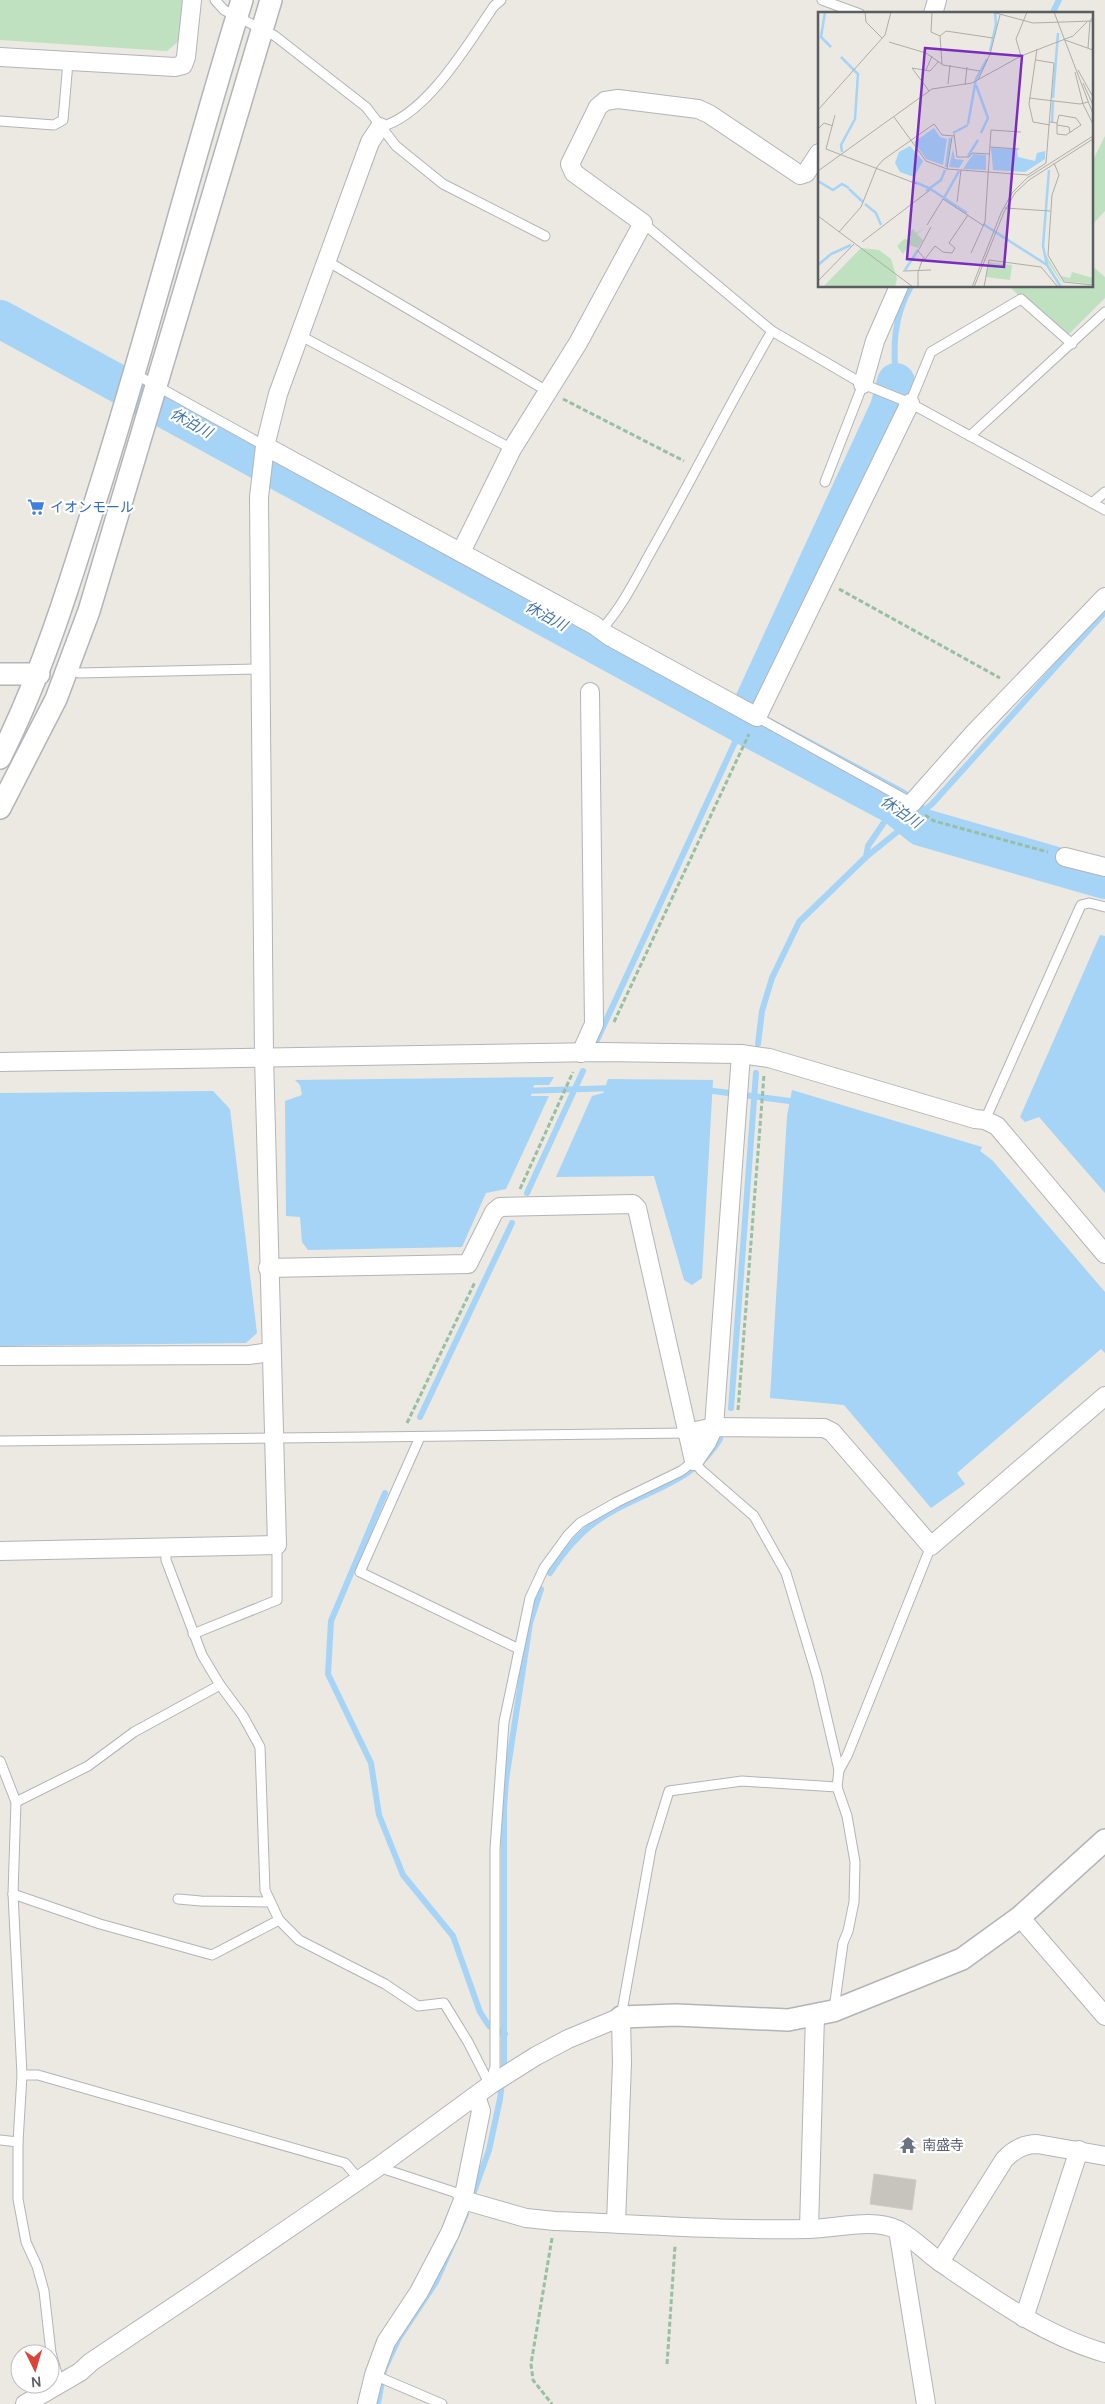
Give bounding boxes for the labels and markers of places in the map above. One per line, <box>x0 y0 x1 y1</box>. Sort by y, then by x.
supermarket icon: イオンモール <box>26 497 46 517</box>
place label: イオンモール <box>50 497 134 516</box>
temple icon: 南盛寺 <box>898 2135 918 2155</box>
place label: 南盛寺 <box>922 2135 964 2154</box>

